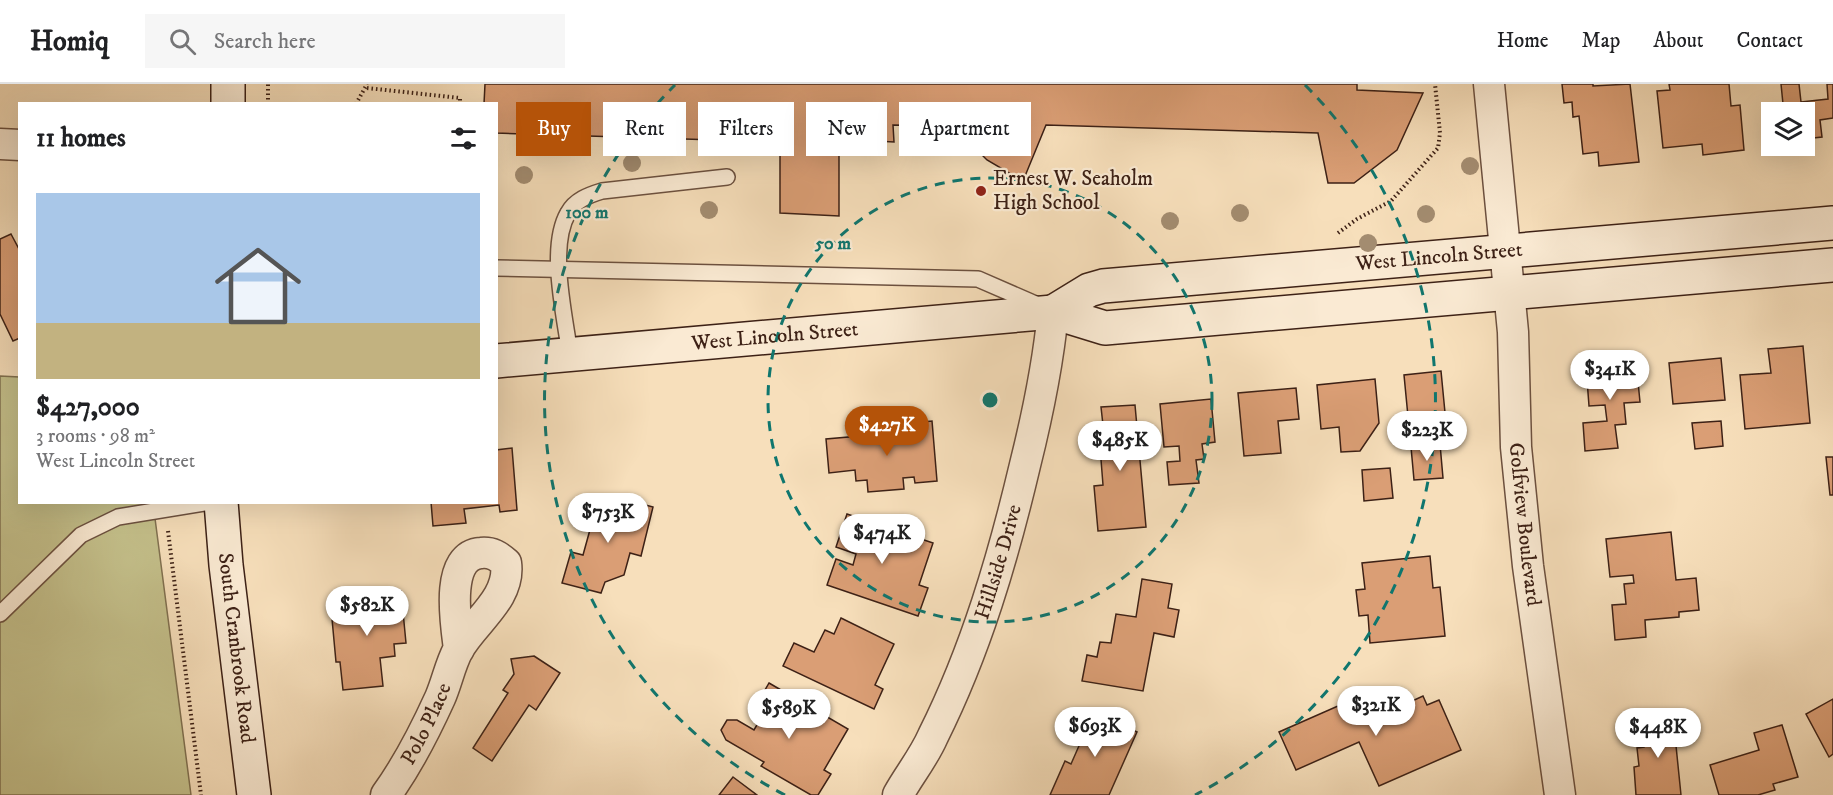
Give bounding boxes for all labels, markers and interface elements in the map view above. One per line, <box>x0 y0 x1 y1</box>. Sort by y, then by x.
search box <box>145 14 565 68</box>
text: Homiq <box>30 24 109 59</box>
icon: search <box>166 25 199 58</box>
text: Search here <box>214 28 316 55</box>
text: Home <box>1497 28 1549 54</box>
text: Map <box>1582 28 1620 54</box>
text: About <box>1653 28 1704 54</box>
text: Contact <box>1737 28 1803 54</box>
chip: Buy <box>516 102 591 156</box>
chip: Rent <box>603 102 686 156</box>
chip: Filters <box>698 102 794 156</box>
chip: New <box>806 102 887 156</box>
chip: Apartment <box>899 102 1031 156</box>
map controls <box>1761 102 1815 156</box>
button: layers <box>1761 102 1815 156</box>
text: 11 homes <box>36 122 126 155</box>
icon: filters <box>447 122 480 155</box>
place label: Ernest W. Seaholm High School <box>993 166 1153 216</box>
marker: Ernest W. Seaholm High School <box>974 184 988 198</box>
text: 100 m <box>565 202 609 224</box>
icon: home <box>204 232 312 340</box>
text: 50 m <box>814 233 851 255</box>
street label: West Lincoln Street <box>1354 237 1524 277</box>
street label: West Lincoln Street <box>689 316 860 357</box>
pin: $341K <box>1568 350 1652 401</box>
text: $341K <box>1584 357 1636 382</box>
centre of rings <box>980 390 1000 410</box>
text: $427,000 <box>36 391 140 424</box>
pin: $427K <box>845 406 929 457</box>
pin: $223K <box>1385 411 1469 462</box>
text: $427K <box>859 413 915 438</box>
text: $223K <box>1401 418 1453 443</box>
pin: $485K <box>1078 421 1162 472</box>
text: 3 rooms · 98 m² <box>36 424 155 449</box>
text: $485K <box>1092 428 1148 453</box>
street label: Golfview Boulevard <box>1503 441 1547 608</box>
text: West Lincoln Street <box>36 449 195 474</box>
pin: $753K <box>566 493 650 544</box>
text: $753K <box>582 500 634 525</box>
street label: Hillside Drive <box>969 501 1028 623</box>
pin: $474K <box>840 514 924 565</box>
text: $474K <box>853 521 911 546</box>
street label: South Cranbrook Road <box>212 552 261 745</box>
pin: $582K <box>325 586 409 637</box>
text: $582K <box>340 593 394 618</box>
street label: Polo Place <box>395 680 458 770</box>
pin: $321K <box>1334 686 1418 737</box>
pin: $589K <box>747 689 831 740</box>
text: $321K <box>1351 693 1401 718</box>
text: $589K <box>762 696 816 721</box>
pin: $693K <box>1053 707 1137 758</box>
pin: $448K <box>1616 708 1700 759</box>
text: $693K <box>1069 714 1121 739</box>
text: $448K <box>1629 715 1687 740</box>

